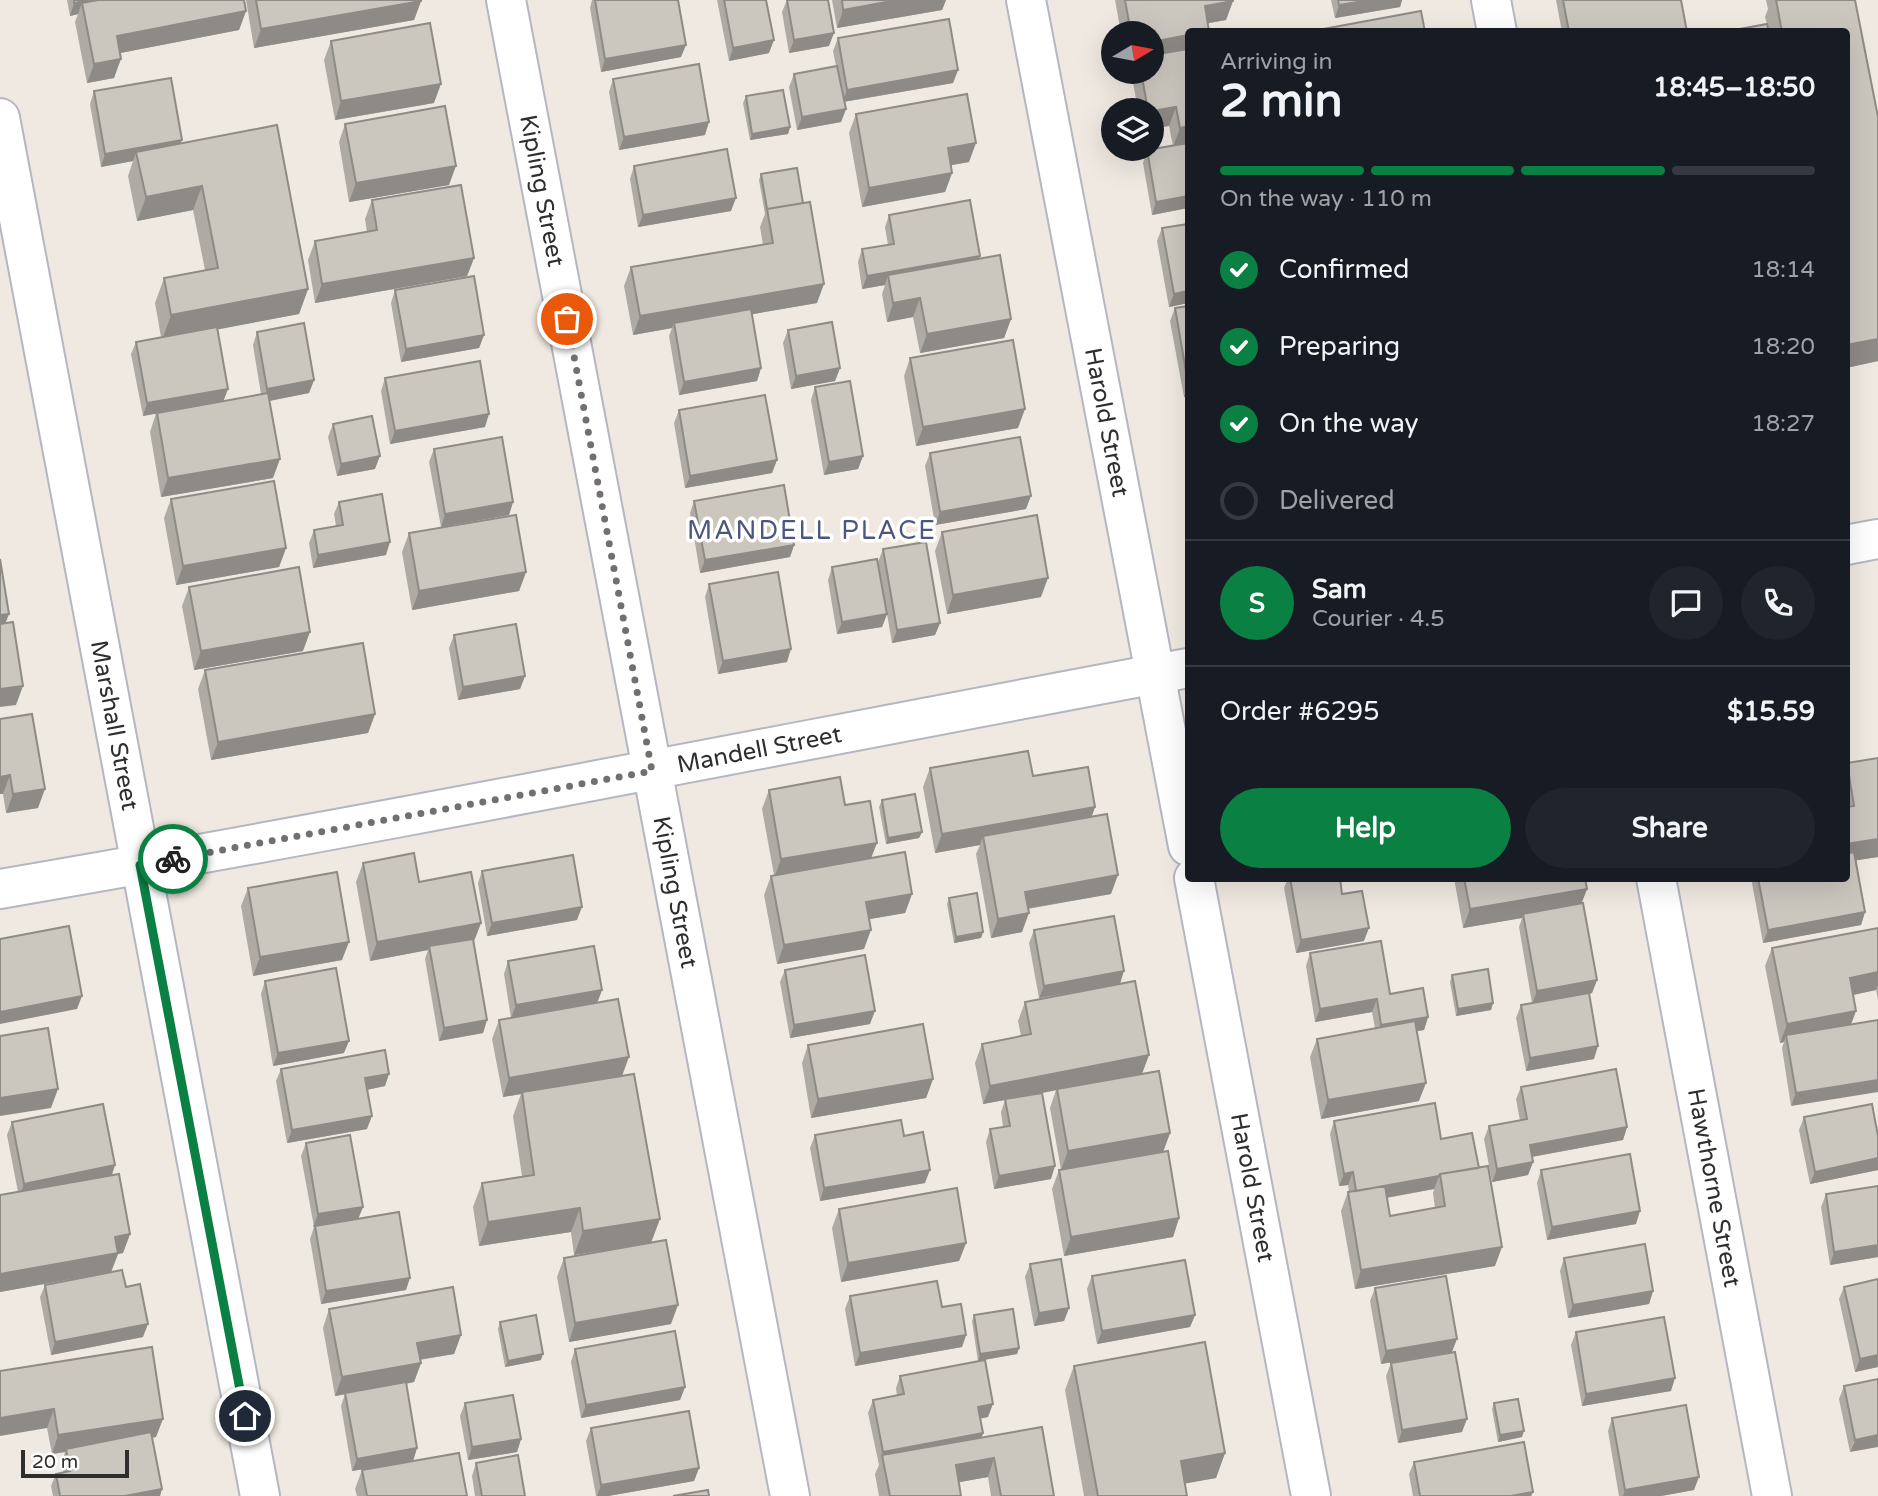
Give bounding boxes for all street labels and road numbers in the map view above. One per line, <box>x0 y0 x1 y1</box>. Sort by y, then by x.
street label: Kipling Street <box>514 112 571 269</box>
street label: Harold Street <box>1078 345 1135 499</box>
street label: Marshall Street <box>84 638 145 813</box>
street label: Mandell Street <box>675 719 844 779</box>
street label: Kipling Street <box>647 814 704 970</box>
street label: Hawthorne Street <box>1681 1086 1747 1289</box>
street label: Harold Street <box>1224 1111 1281 1264</box>

